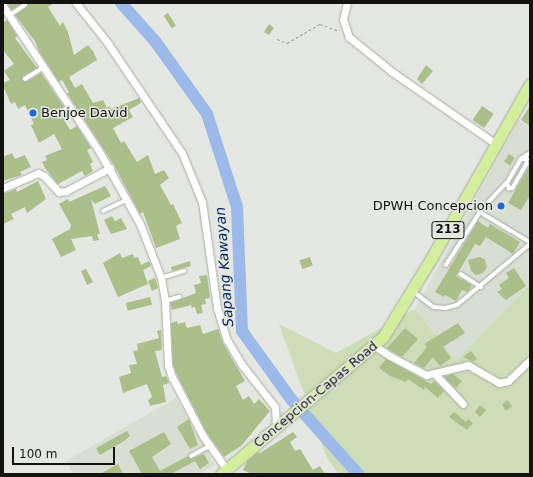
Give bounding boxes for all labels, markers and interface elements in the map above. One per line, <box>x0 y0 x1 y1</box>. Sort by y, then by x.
place label: Benjoe David <box>41 105 127 121</box>
marker: Benjoe David <box>28 108 38 118</box>
place label: DPWH Concepcion <box>373 198 493 214</box>
marker: DPWH Concepcion <box>496 201 506 211</box>
water label: Sapang Kawayan <box>211 206 237 328</box>
road number: 213 <box>431 220 465 240</box>
street label: Concepcion-Capas Road <box>251 339 381 451</box>
scale bar <box>14 439 117 465</box>
text: 100 m <box>19 447 57 461</box>

